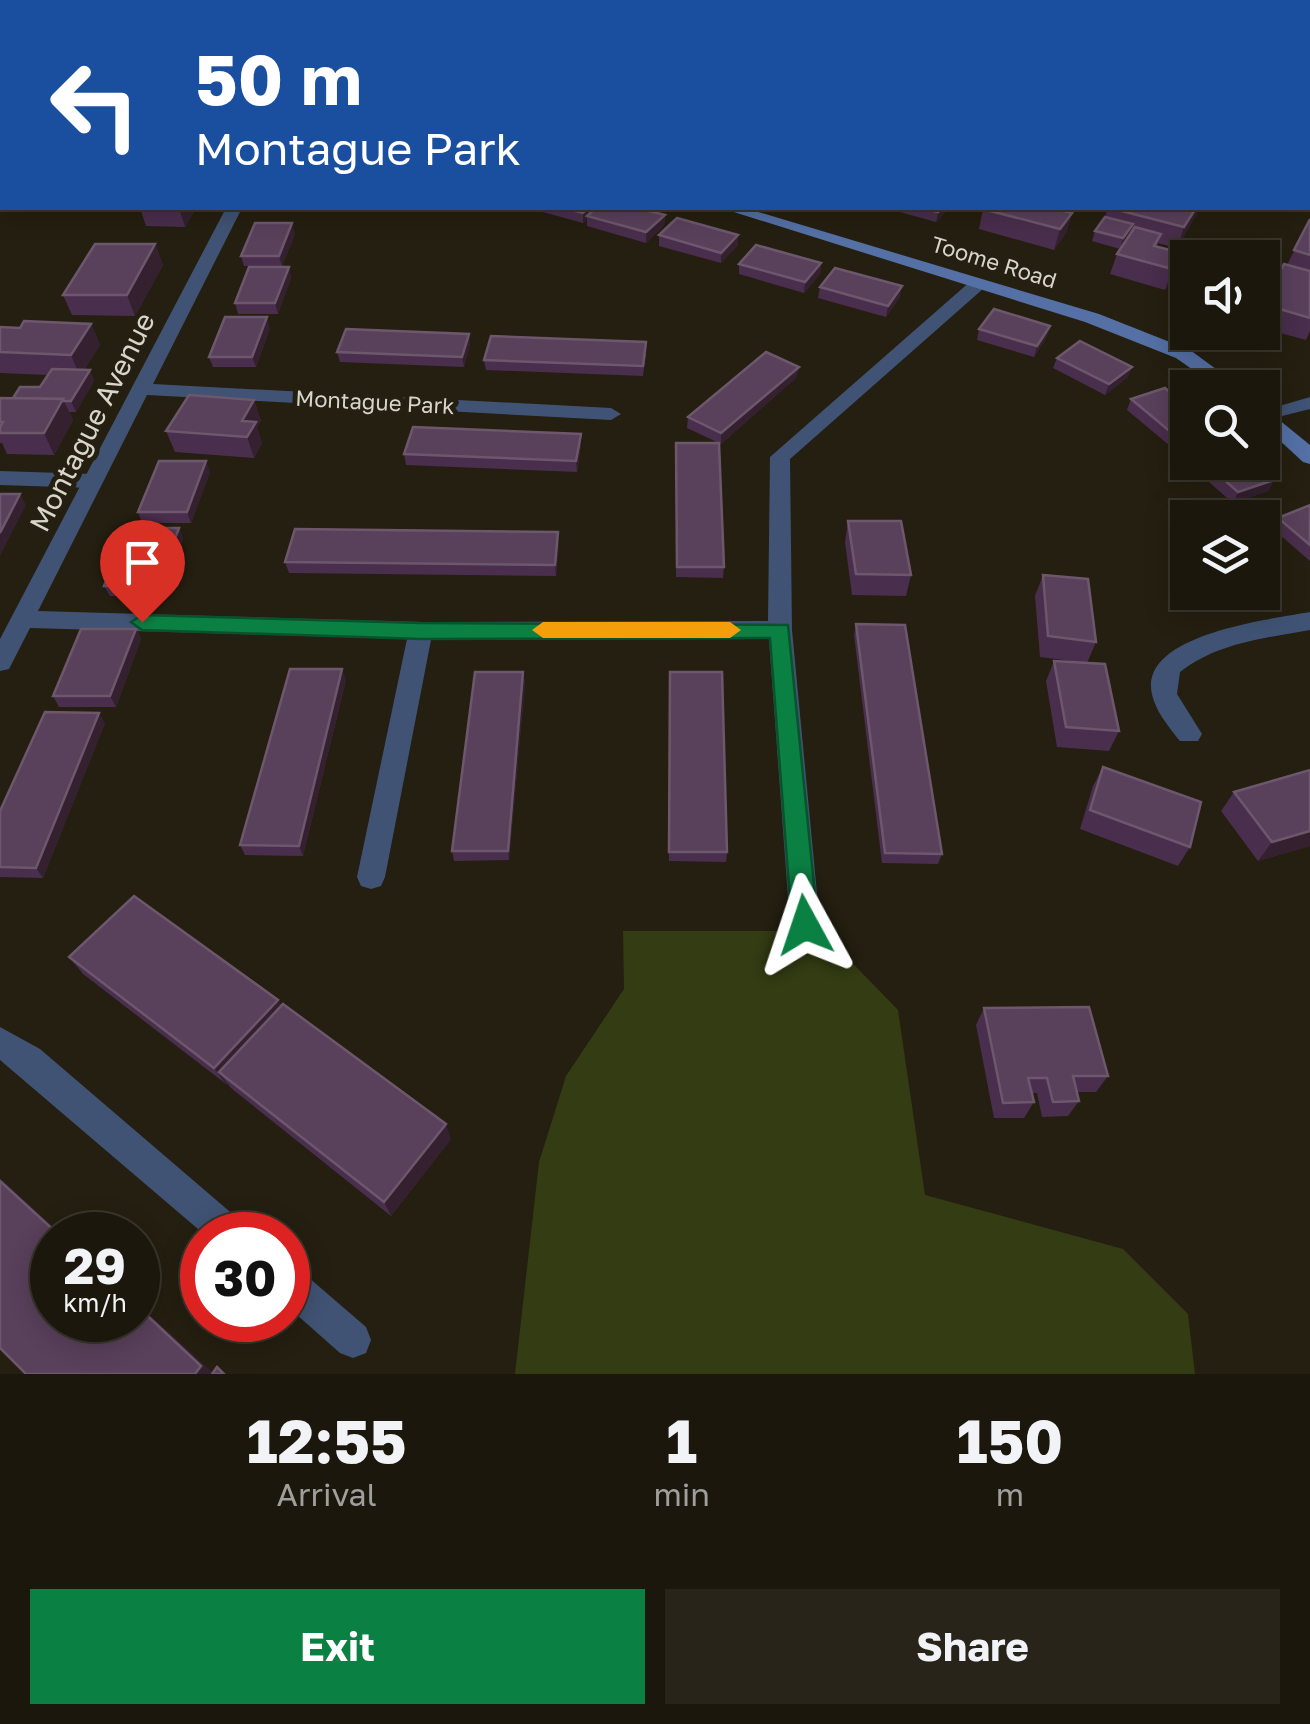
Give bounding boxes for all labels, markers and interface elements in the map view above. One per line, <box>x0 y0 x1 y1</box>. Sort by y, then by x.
text: 50 m <box>195 36 362 120</box>
icon: left <box>30 40 160 170</box>
text: Montague Park <box>195 121 521 175</box>
street label: Toome Road <box>928 230 1060 293</box>
map controls <box>1170 240 1280 610</box>
button: sound <box>1170 240 1280 350</box>
street label: Montague Avenue <box>22 307 161 537</box>
button: search <box>1170 370 1280 480</box>
street label: Montague Park <box>295 384 455 419</box>
button: layers <box>1170 500 1280 610</box>
pin <box>100 520 185 623</box>
icon: arrive <box>115 535 170 590</box>
position arrow <box>753 873 857 977</box>
speed limit sign: 30 <box>180 1212 310 1342</box>
text: 29 <box>64 1235 126 1295</box>
text: km/h <box>63 1287 127 1318</box>
text: 12:55 <box>247 1404 407 1476</box>
text: 1 <box>666 1404 697 1476</box>
text: 150 <box>957 1404 1063 1476</box>
text: Arrival <box>277 1475 377 1513</box>
text: min <box>653 1475 710 1513</box>
text: m <box>996 1475 1024 1513</box>
button: Exit <box>30 1589 645 1704</box>
button: Share <box>665 1589 1280 1704</box>

